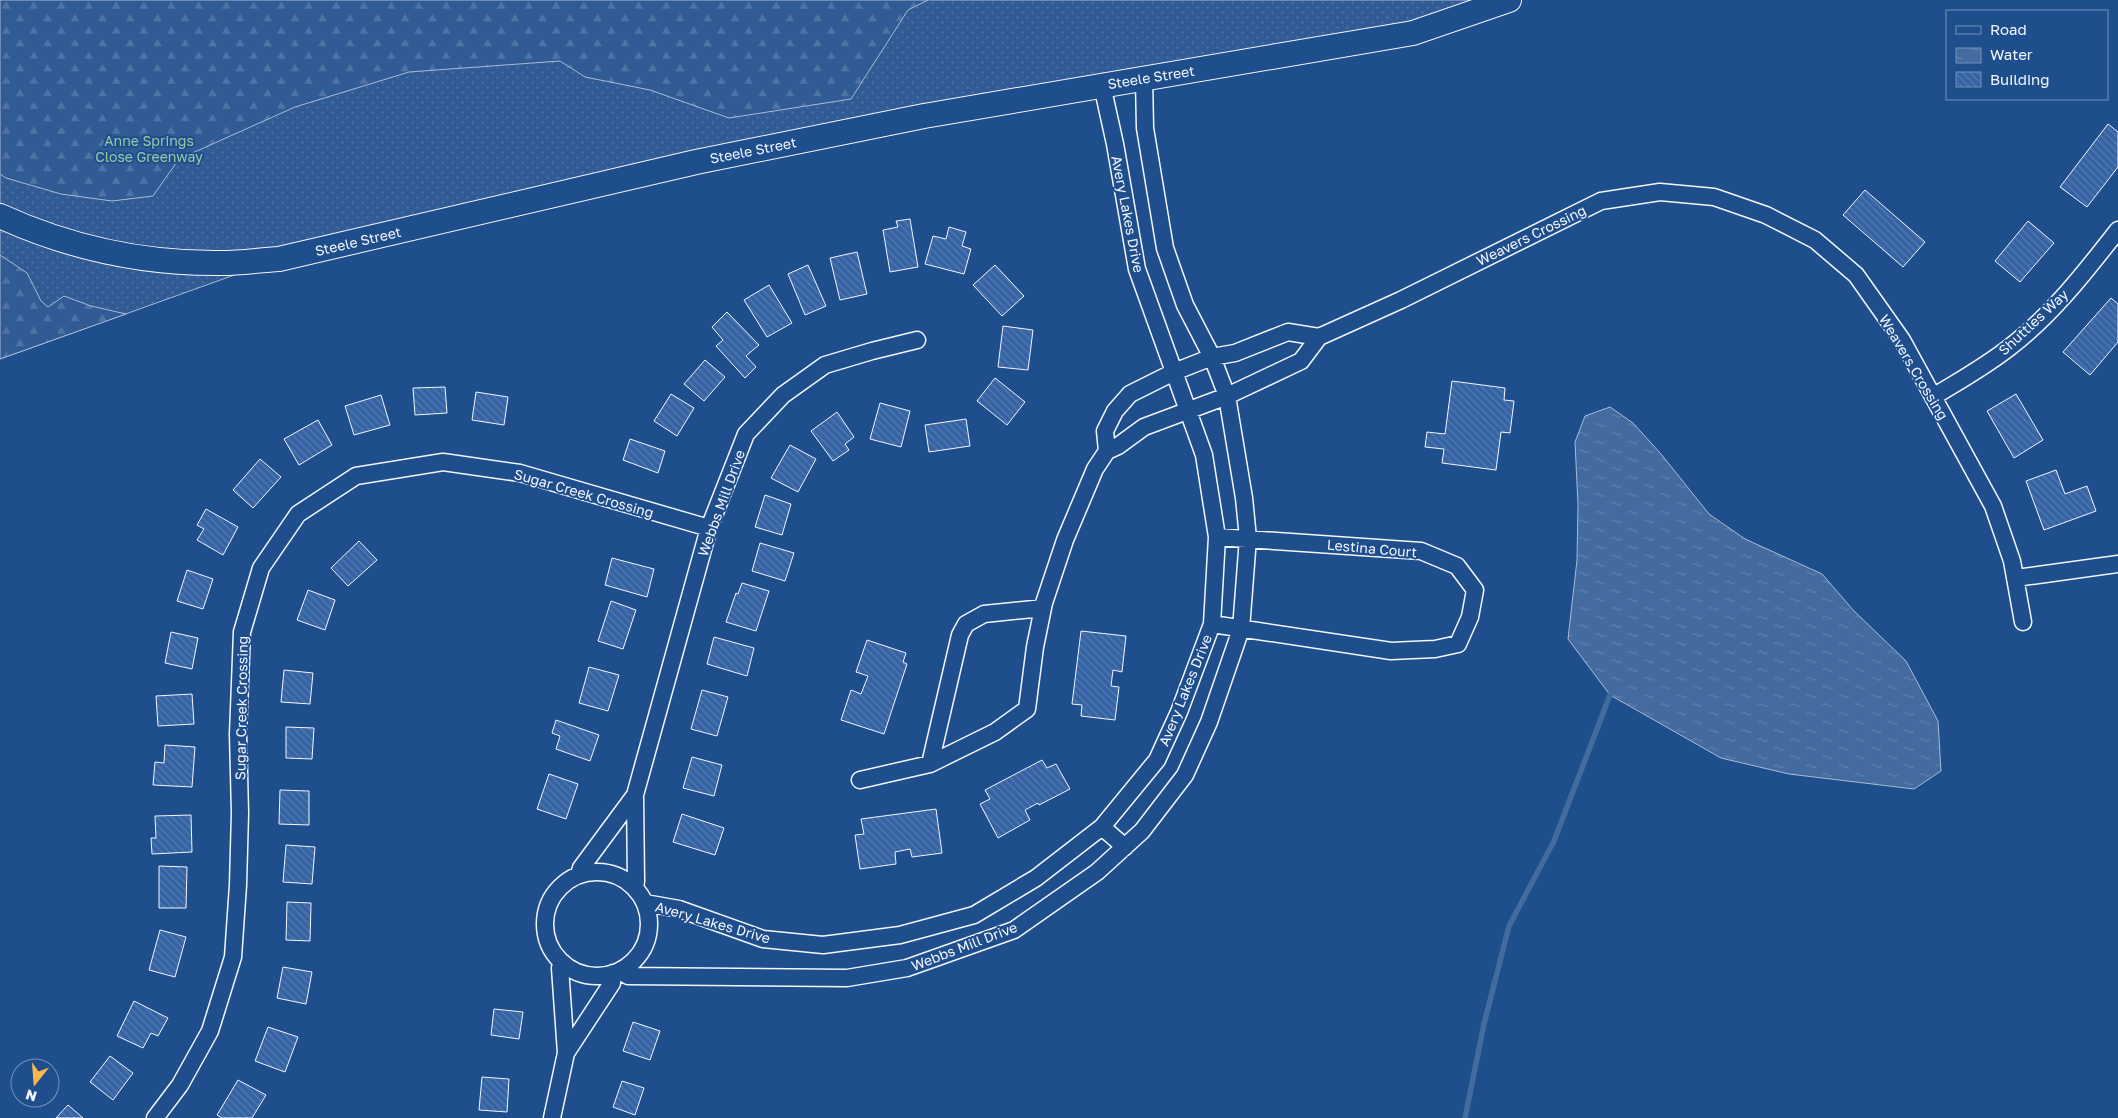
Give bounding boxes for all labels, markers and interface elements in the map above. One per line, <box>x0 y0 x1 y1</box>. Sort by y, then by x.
legend <box>1946 10 2108 100</box>
text: Road <box>1990 20 2027 38</box>
text: Water <box>1990 45 2033 63</box>
street label: Steele Street <box>1106 62 1196 92</box>
text: Building <box>1990 70 2050 88</box>
park label: Anne Springs Close Greenway <box>95 132 203 165</box>
street label: Steele Street <box>708 133 798 167</box>
street label: Avery Lakes Drive <box>1108 154 1148 274</box>
street label: Weavers Crossing <box>1473 201 1589 269</box>
street label: Steele Street <box>313 223 403 259</box>
street label: Shuttles Way <box>1995 285 2071 359</box>
street label: Weavers Crossing <box>1876 311 1952 423</box>
street label: Webbs Mill Drive <box>694 447 748 559</box>
street label: Sugar Creek Crossing <box>512 465 656 521</box>
street label: Lestina Court <box>1326 536 1418 560</box>
street label: Avery Lakes Drive <box>1155 632 1215 748</box>
street label: Sugar Creek Crossing <box>231 636 251 780</box>
street label: Avery Lakes Drive <box>654 897 772 947</box>
street label: Webbs Mill Drive <box>909 918 1019 974</box>
north arrow <box>10 1058 60 1108</box>
text: N <box>23 1086 39 1106</box>

